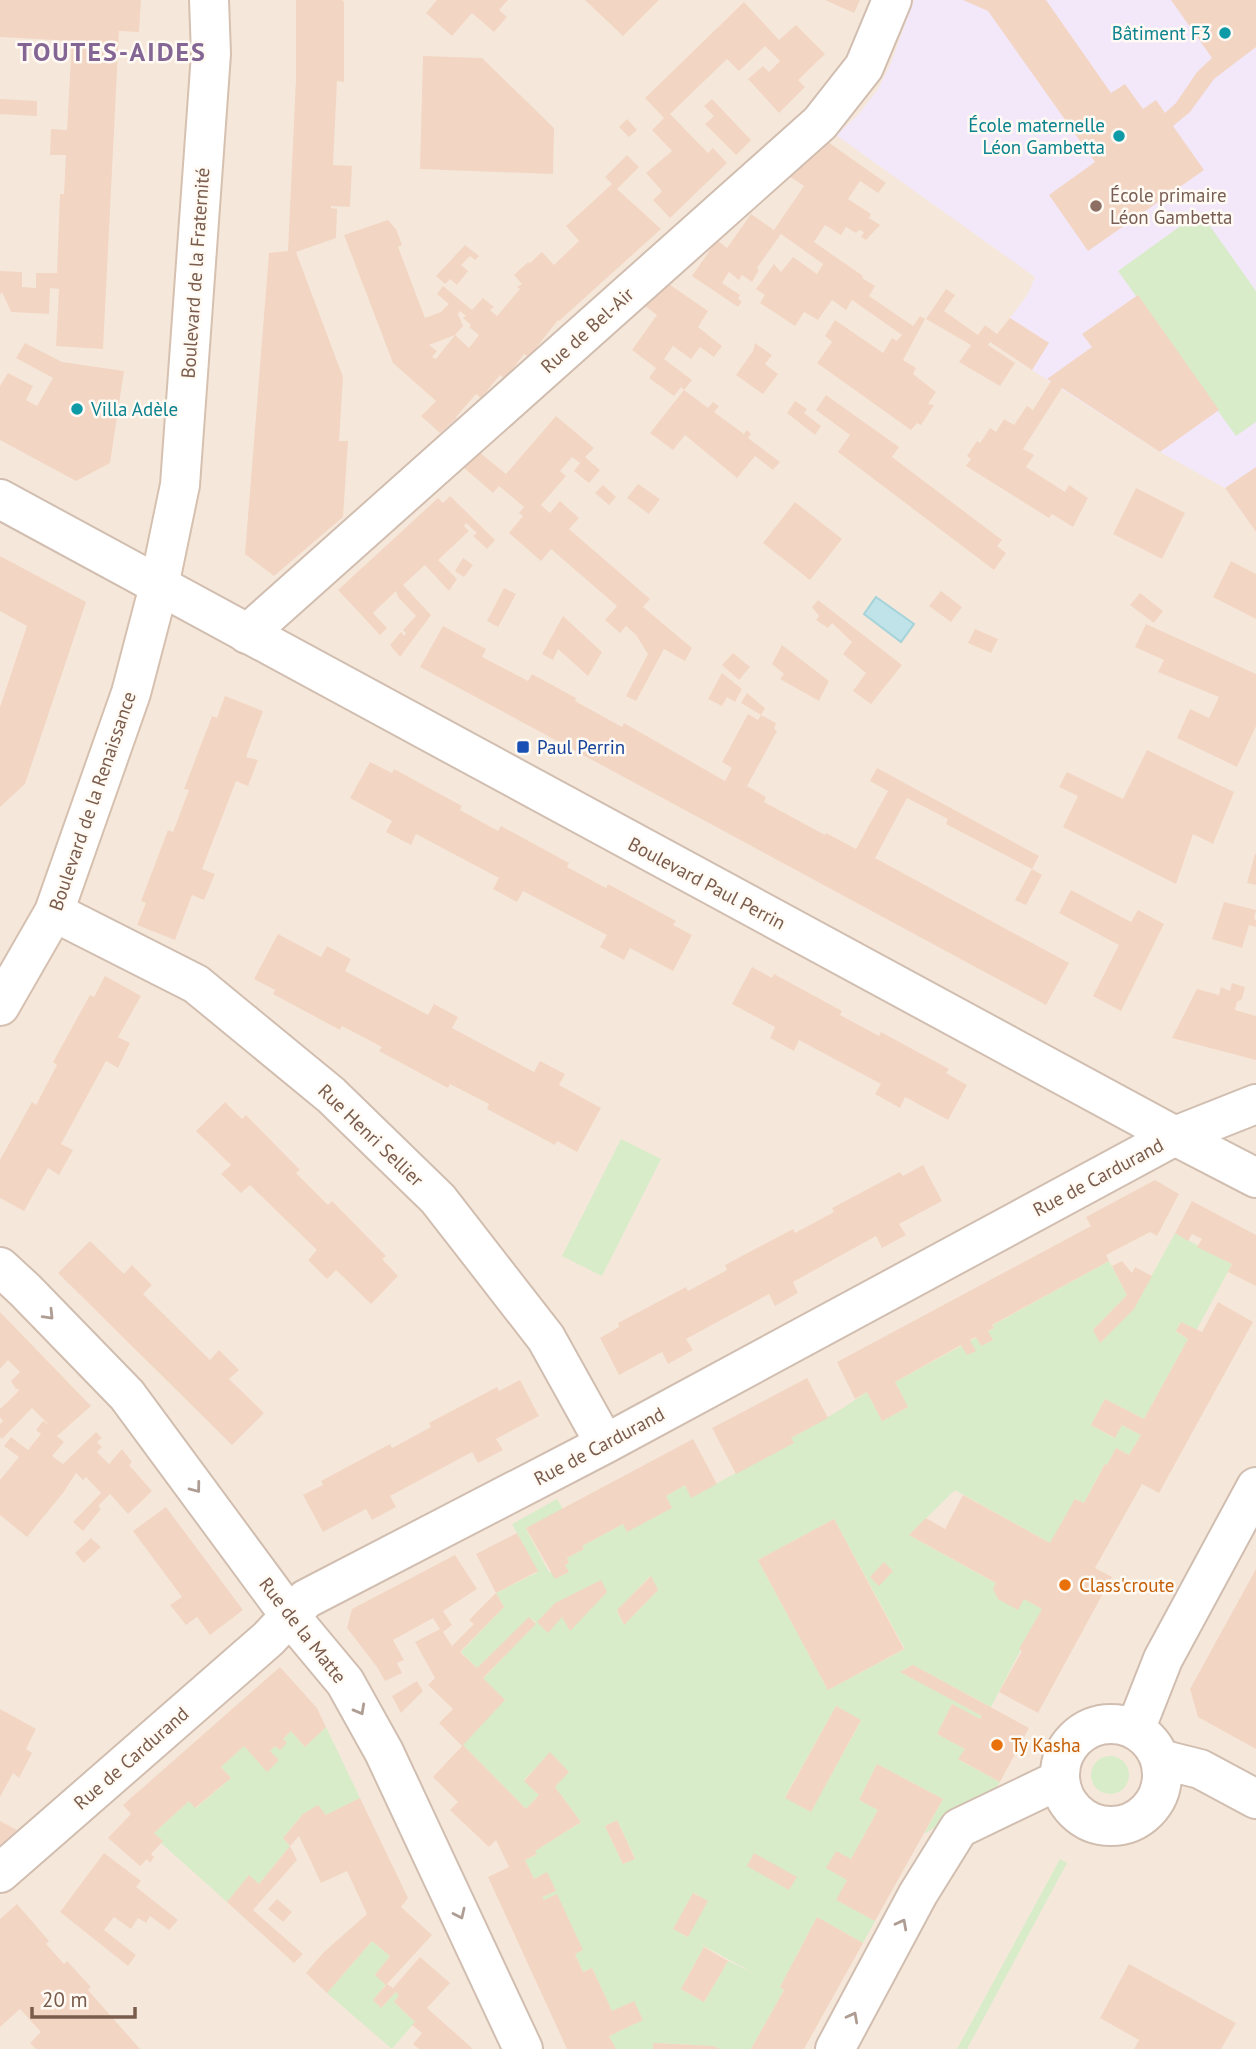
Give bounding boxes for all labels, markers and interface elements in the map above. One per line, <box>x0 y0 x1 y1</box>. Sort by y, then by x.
place label: Bâtiment F3 <box>1112 21 1211 45</box>
marker: Bâtiment F3 <box>1217 25 1233 41</box>
district label: TOUTES-AIDES <box>17 35 207 68</box>
place label: École maternelle Léon Gambetta <box>968 113 1105 159</box>
marker: École maternelle Léon Gambetta <box>1111 128 1127 144</box>
street label: Boulevard de la Fraternité <box>176 167 214 379</box>
place label: École primaire Léon Gambetta <box>1110 183 1233 229</box>
marker: École primaire Léon Gambetta <box>1088 198 1104 214</box>
street label: Rue de Bel-Air <box>536 282 639 378</box>
place label: Villa Adèle <box>90 397 178 421</box>
marker: Villa Adèle <box>69 401 85 417</box>
street label: Boulevard de la Renaissance <box>43 688 141 914</box>
place label: Paul Perrin <box>537 735 625 759</box>
marker: Paul Perrin <box>515 739 531 755</box>
street label: Boulevard Paul Perrin <box>624 831 790 935</box>
street label: Rue Henri Sellier <box>313 1079 429 1192</box>
street label: Rue de Cardurand <box>1029 1133 1167 1221</box>
one-way arrow <box>41 1307 54 1320</box>
street label: Rue de Cardurand <box>530 1402 668 1490</box>
one-way arrow <box>187 1480 200 1493</box>
street label: Rue de la Matte <box>254 1572 352 1688</box>
place label: Class'croute <box>1079 1573 1174 1597</box>
marker: Class'croute <box>1057 1577 1073 1593</box>
street label: Rue de Cardurand <box>69 1702 193 1814</box>
one-way arrow <box>352 1703 365 1715</box>
place label: Ty Kasha <box>1011 1733 1081 1757</box>
marker: Ty Kasha <box>989 1737 1005 1753</box>
one-way arrow <box>452 1907 466 1919</box>
one-way arrow <box>894 1919 907 1931</box>
scale bar <box>32 1976 135 2020</box>
text: 20 m <box>42 1986 88 2013</box>
one-way arrow <box>844 2011 858 2024</box>

